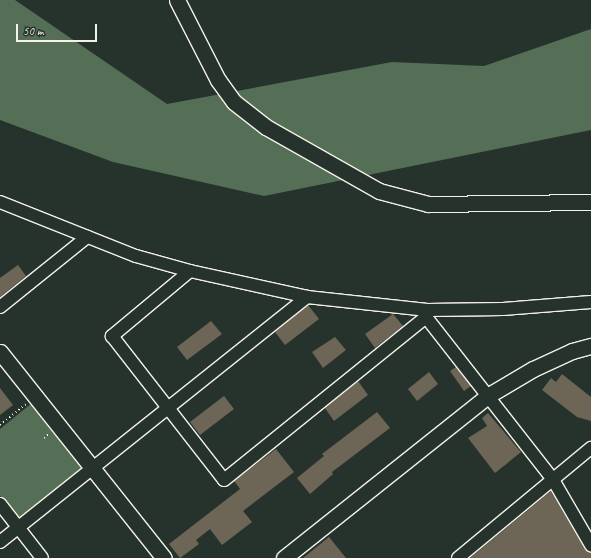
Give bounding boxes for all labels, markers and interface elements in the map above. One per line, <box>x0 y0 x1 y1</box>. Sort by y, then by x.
scale bar <box>18 16 99 42</box>
text: 50 m <box>23 23 43 39</box>

